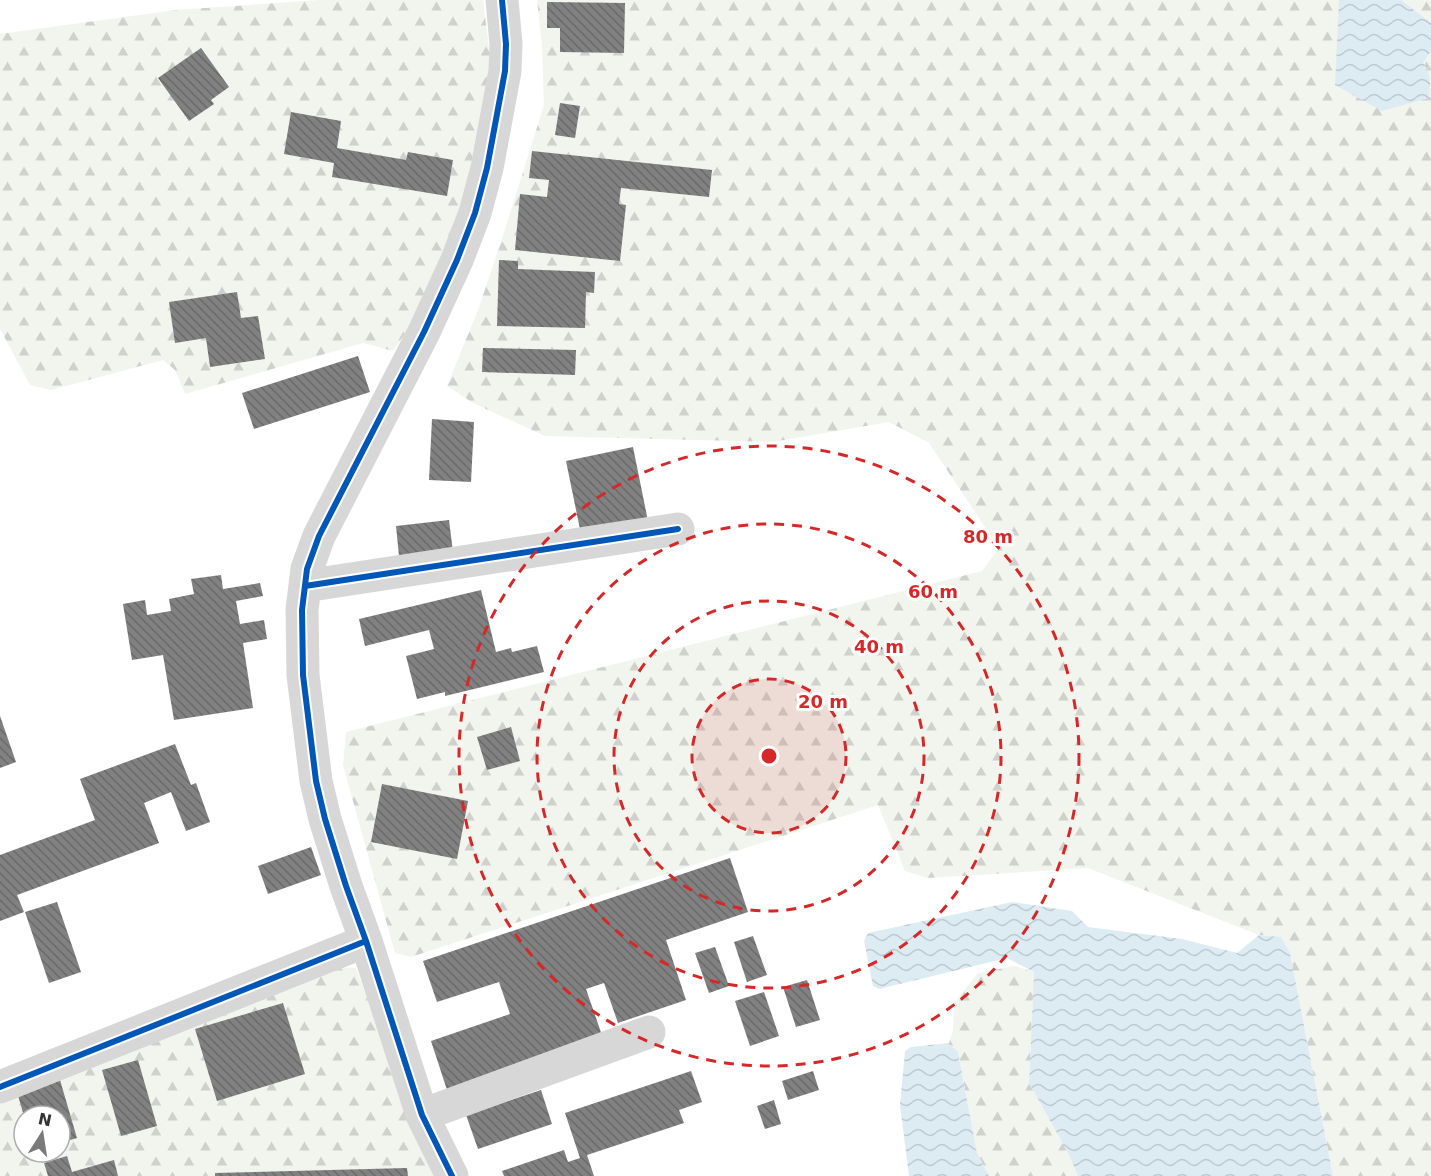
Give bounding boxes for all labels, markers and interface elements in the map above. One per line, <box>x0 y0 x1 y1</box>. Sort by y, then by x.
text: 80 m <box>963 526 1013 547</box>
text: 60 m <box>908 581 958 602</box>
text: 40 m <box>854 636 904 657</box>
text: 20 m <box>798 691 848 712</box>
centre of rings <box>759 746 779 766</box>
north arrow <box>12 1104 72 1164</box>
text: N <box>36 1109 54 1131</box>

